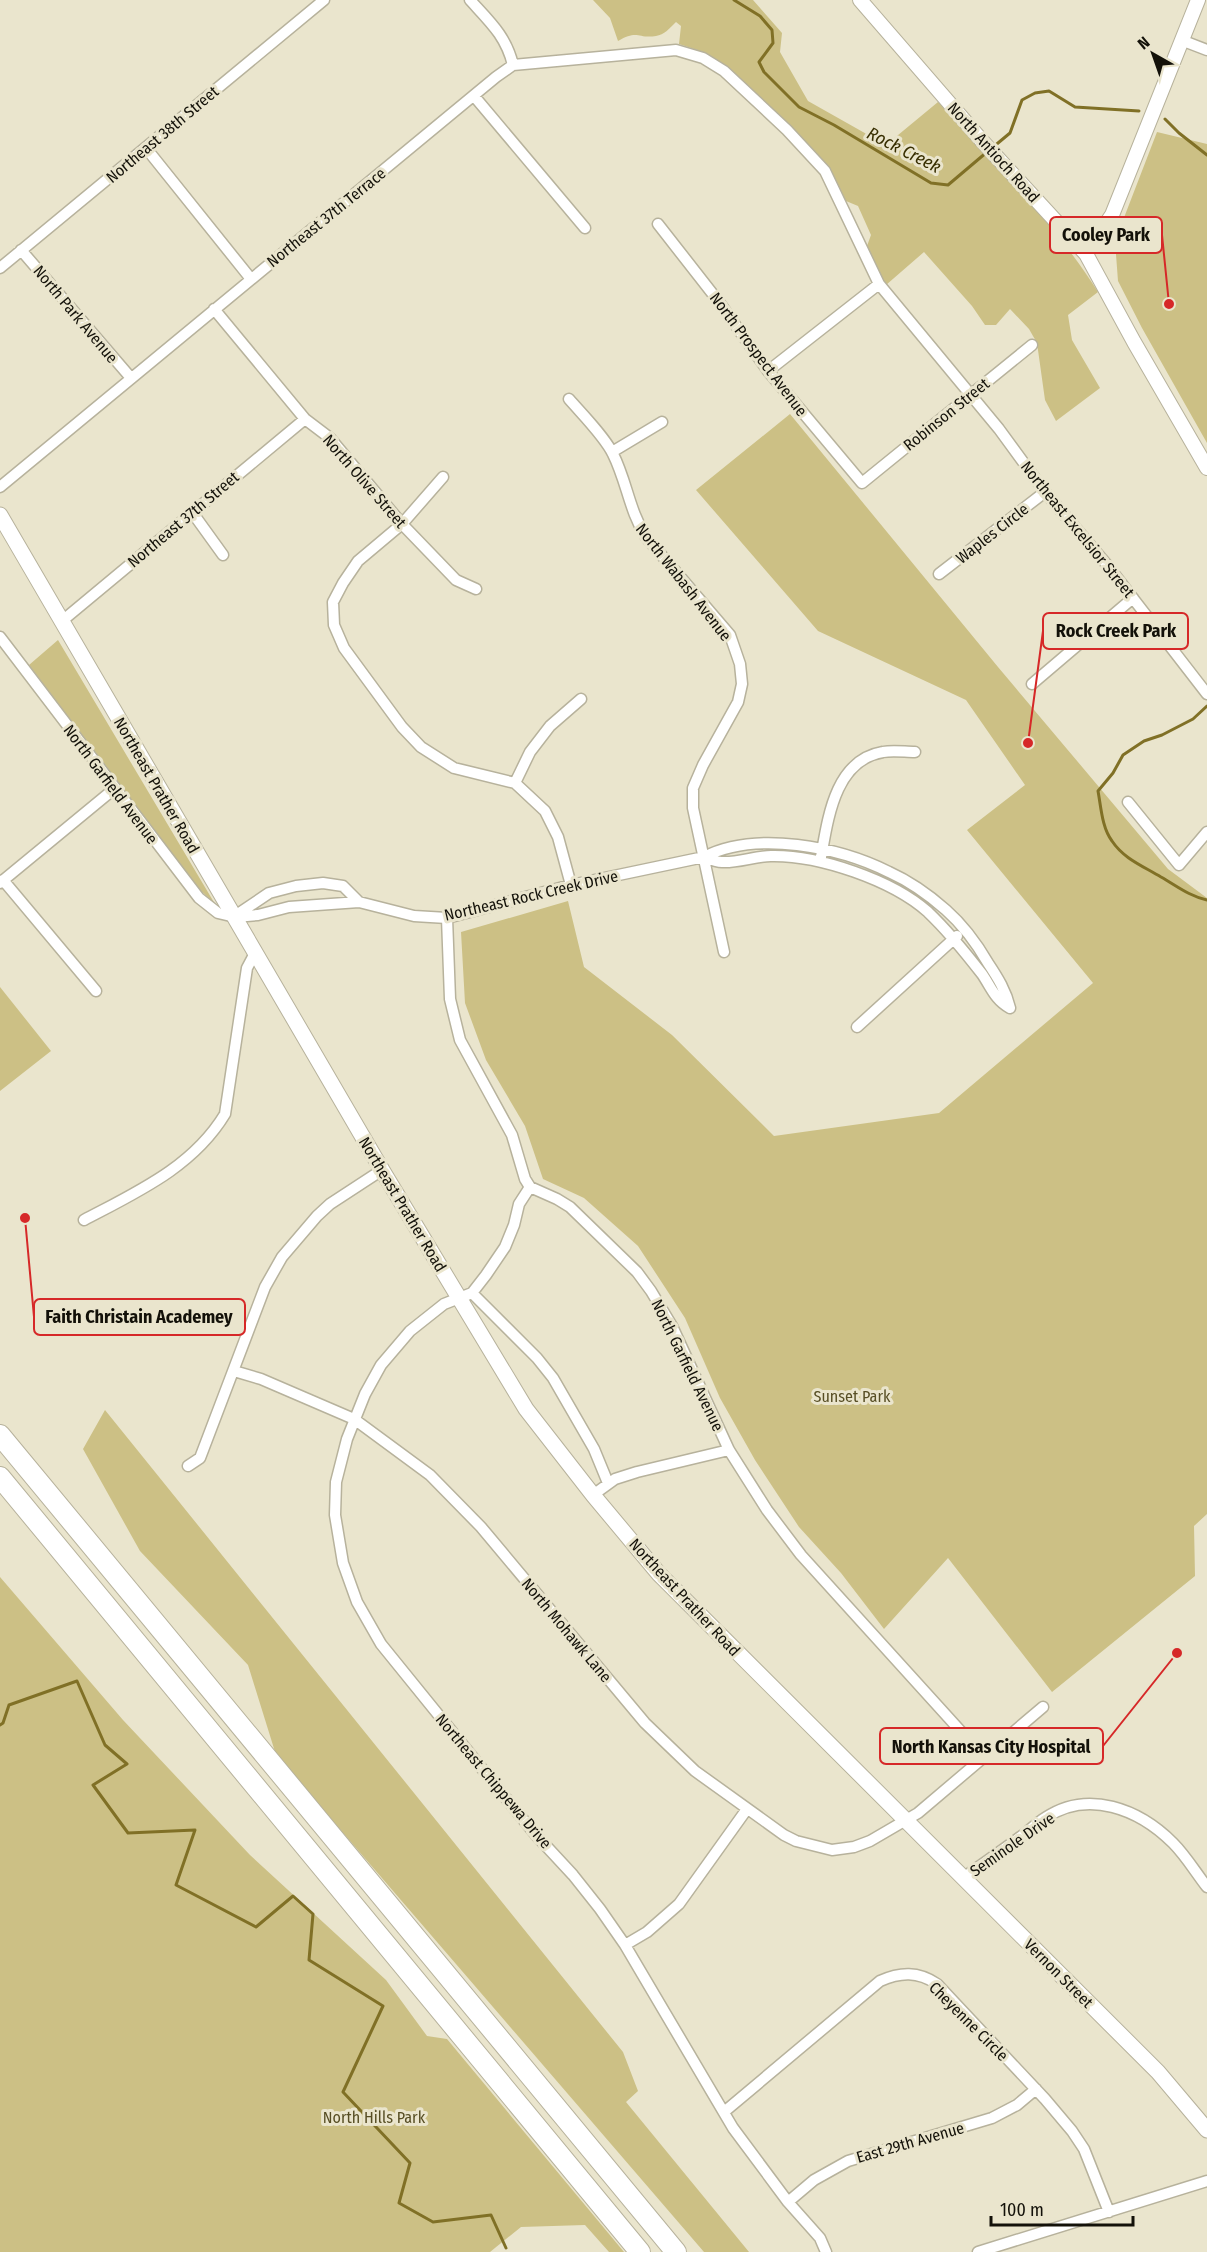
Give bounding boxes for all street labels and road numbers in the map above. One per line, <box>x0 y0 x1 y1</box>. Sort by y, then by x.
street label: Northeast 38th Street <box>102 81 223 187</box>
street label: North Antioch Road <box>944 98 1043 206</box>
street label: Northeast 37th Terrace <box>263 164 390 271</box>
street label: North Park Avenue <box>29 262 122 367</box>
street label: North Prospect Avenue <box>706 289 811 420</box>
street label: Robinson Street <box>900 374 994 455</box>
street label: North Olive Street <box>319 431 411 532</box>
street label: Northeast Excelsior Street <box>1017 457 1139 602</box>
street label: Northeast 37th Street <box>124 467 243 571</box>
street label: Waples Circle <box>952 499 1032 568</box>
street label: North Wabash Avenue <box>632 520 735 645</box>
street label: Northeast Prather Road <box>110 714 203 857</box>
street label: North Garfield Avenue <box>60 721 162 848</box>
street label: Northeast Rock Creek Drive <box>442 866 620 925</box>
street label: Northeast Prather Road <box>355 1133 450 1275</box>
street label: North Garfield Avenue <box>647 1296 728 1434</box>
street label: Northeast Prather Road <box>625 1535 744 1660</box>
street label: North Mohawk Lane <box>518 1574 616 1686</box>
street label: Northeast Chippewa Drive <box>432 1710 556 1853</box>
street label: Seminole Drive <box>966 1808 1058 1881</box>
street label: Vernon Street <box>1020 1935 1098 2012</box>
street label: Cheyenne Circle <box>925 1978 1012 2065</box>
street label: East 29th Avenue <box>854 2118 966 2167</box>

